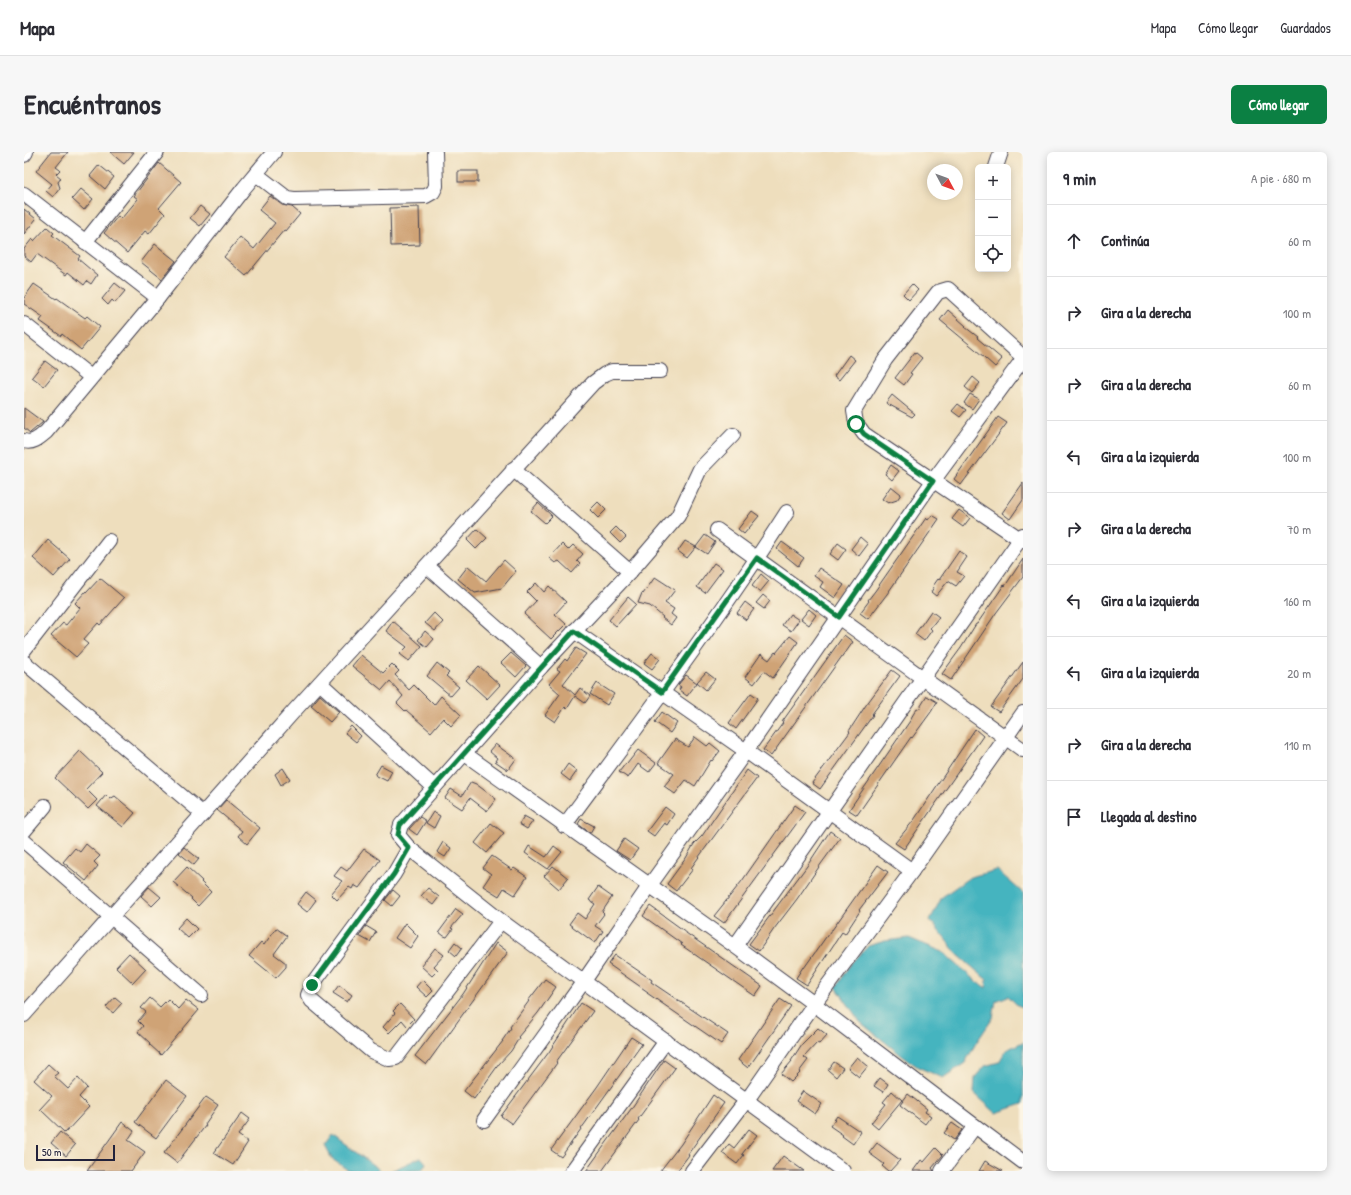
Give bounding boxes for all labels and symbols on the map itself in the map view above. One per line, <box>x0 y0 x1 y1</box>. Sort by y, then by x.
north arrow <box>927 164 963 200</box>
route start <box>847 415 865 433</box>
route end <box>303 976 321 994</box>
scale bar <box>36 1143 115 1162</box>

